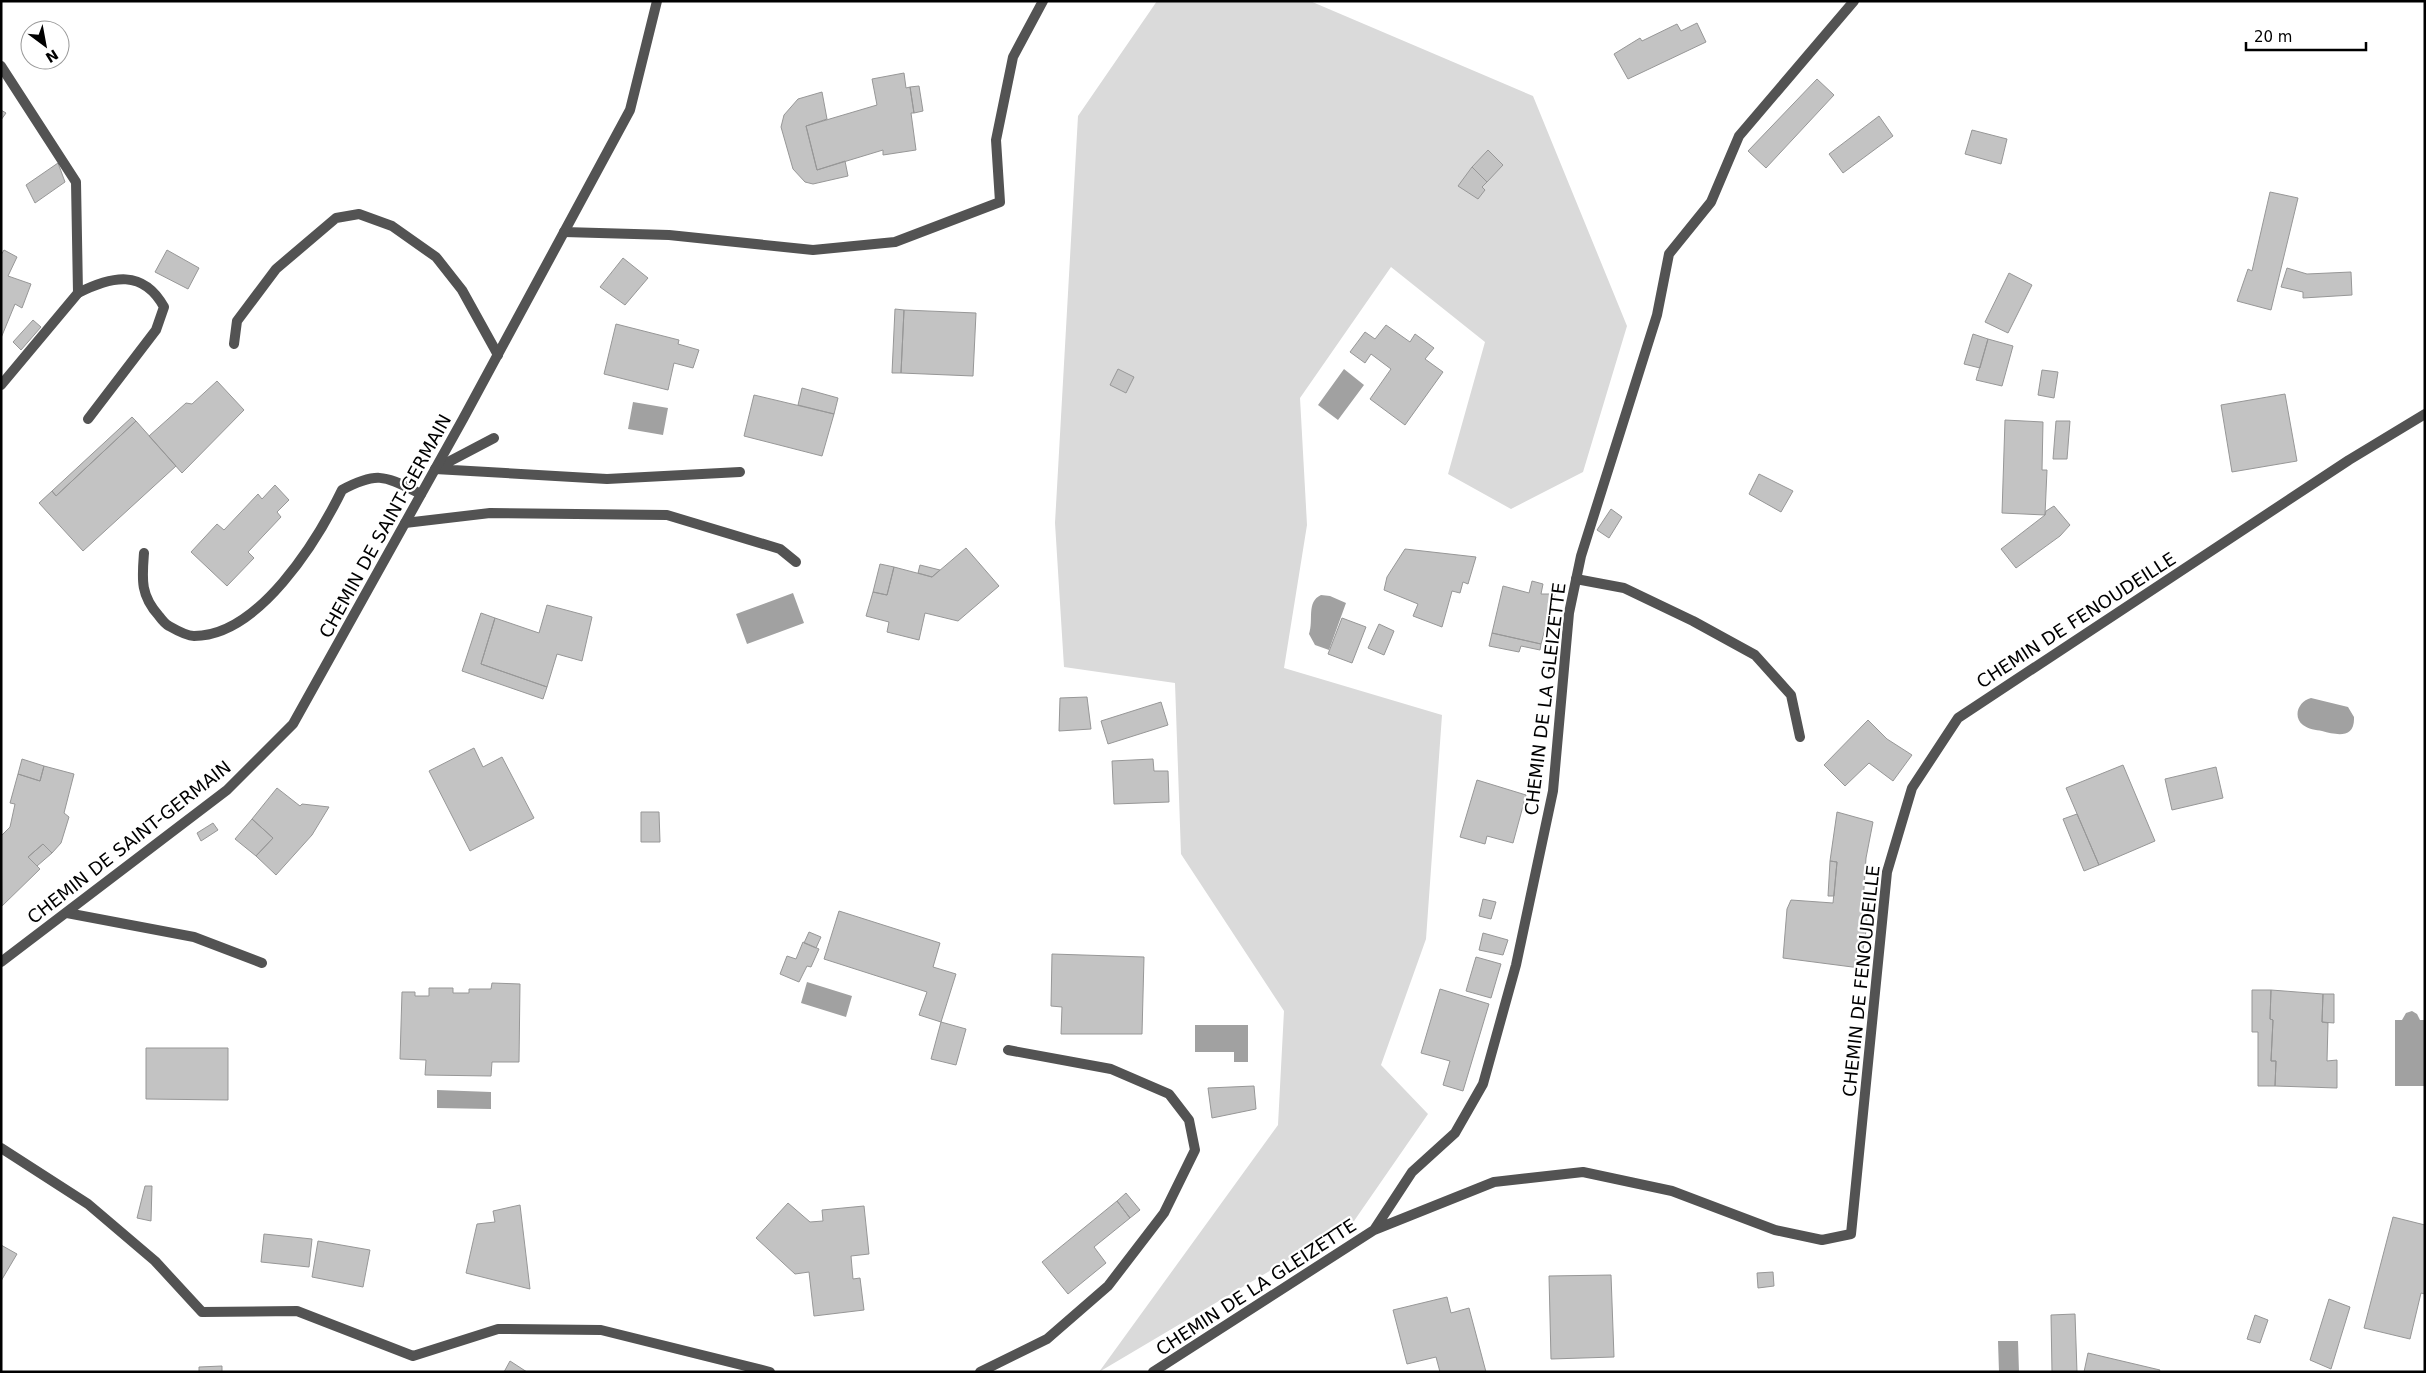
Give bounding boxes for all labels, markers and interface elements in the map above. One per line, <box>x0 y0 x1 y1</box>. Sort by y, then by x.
north arrow <box>20 20 70 70</box>
scale bar <box>2246 20 2366 52</box>
text: 20 m <box>2254 28 2292 46</box>
text: N <box>43 46 61 66</box>
street label: CHEMIN DE SAINT-GERMAIN <box>315 411 455 641</box>
street label: CHEMIN DE FENOUDEILLE <box>1973 548 2179 692</box>
street label: CHEMIN DE LA GLEIZETTE <box>1520 581 1570 817</box>
street label: CHEMIN DE SAINT-GERMAIN <box>23 756 235 928</box>
street label: CHEMIN DE FENOUDEILLE <box>1838 864 1884 1098</box>
street label: CHEMIN DE LA GLEIZETTE <box>1152 1214 1360 1360</box>

